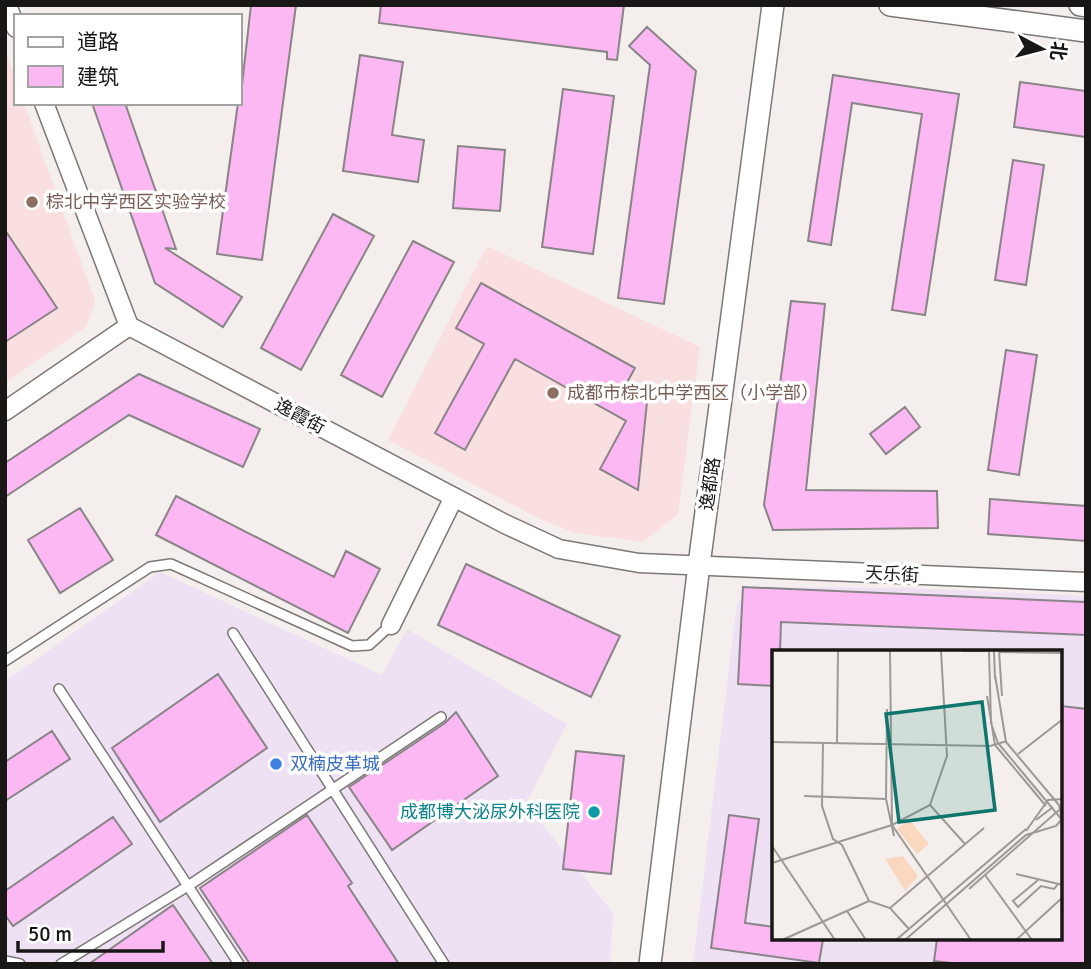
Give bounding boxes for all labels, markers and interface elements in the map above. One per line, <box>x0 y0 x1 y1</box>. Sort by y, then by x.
legend <box>14 14 242 105</box>
north arrow <box>1007 14 1077 84</box>
text: 道路 <box>77 29 119 55</box>
text: 北 <box>1045 40 1071 62</box>
text: 建筑 <box>77 64 119 90</box>
place label: 棕北中学西区实验学校 <box>46 191 226 213</box>
marker: 棕北中学西区实验学校 <box>24 194 40 210</box>
place label: 成都市棕北中学西区（小学部） <box>567 382 819 404</box>
marker: 成都市棕北中学西区（小学部） <box>545 385 561 401</box>
street label: 逸霞街 <box>271 394 329 438</box>
street label: 逸都路 <box>695 456 725 512</box>
street label: 天乐街 <box>864 562 920 586</box>
inset map <box>772 650 1063 941</box>
place label: 双楠皮革城 <box>290 753 380 775</box>
marker: 双楠皮革城 <box>268 756 284 772</box>
place label: 成都博大泌尿外科医院 <box>400 801 580 823</box>
marker: 成都博大泌尿外科医院 <box>586 804 602 820</box>
scale bar <box>18 909 163 953</box>
text: 50 m <box>28 921 72 947</box>

